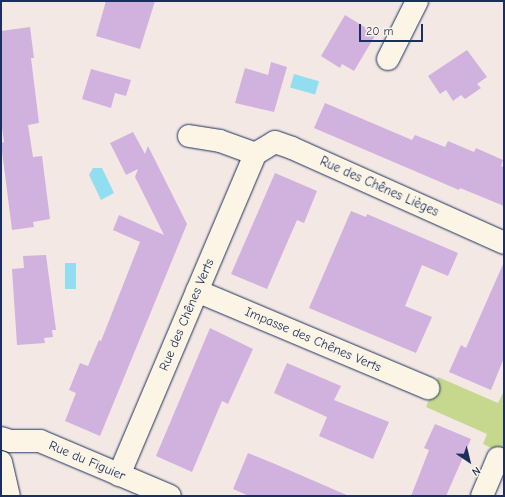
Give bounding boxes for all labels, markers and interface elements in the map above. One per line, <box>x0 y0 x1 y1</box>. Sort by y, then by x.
scale bar <box>361 16 425 42</box>
text: 20 m <box>366 24 394 38</box>
street label: Rue des Chênes Lièges <box>317 154 441 220</box>
street label: Rue des Chênes Verts <box>156 257 218 373</box>
street label: Impasse des Chênes Verts <box>243 304 383 376</box>
street label: Rue du Figuier <box>46 438 128 484</box>
north arrow <box>449 441 489 481</box>
text: N <box>469 464 483 479</box>

